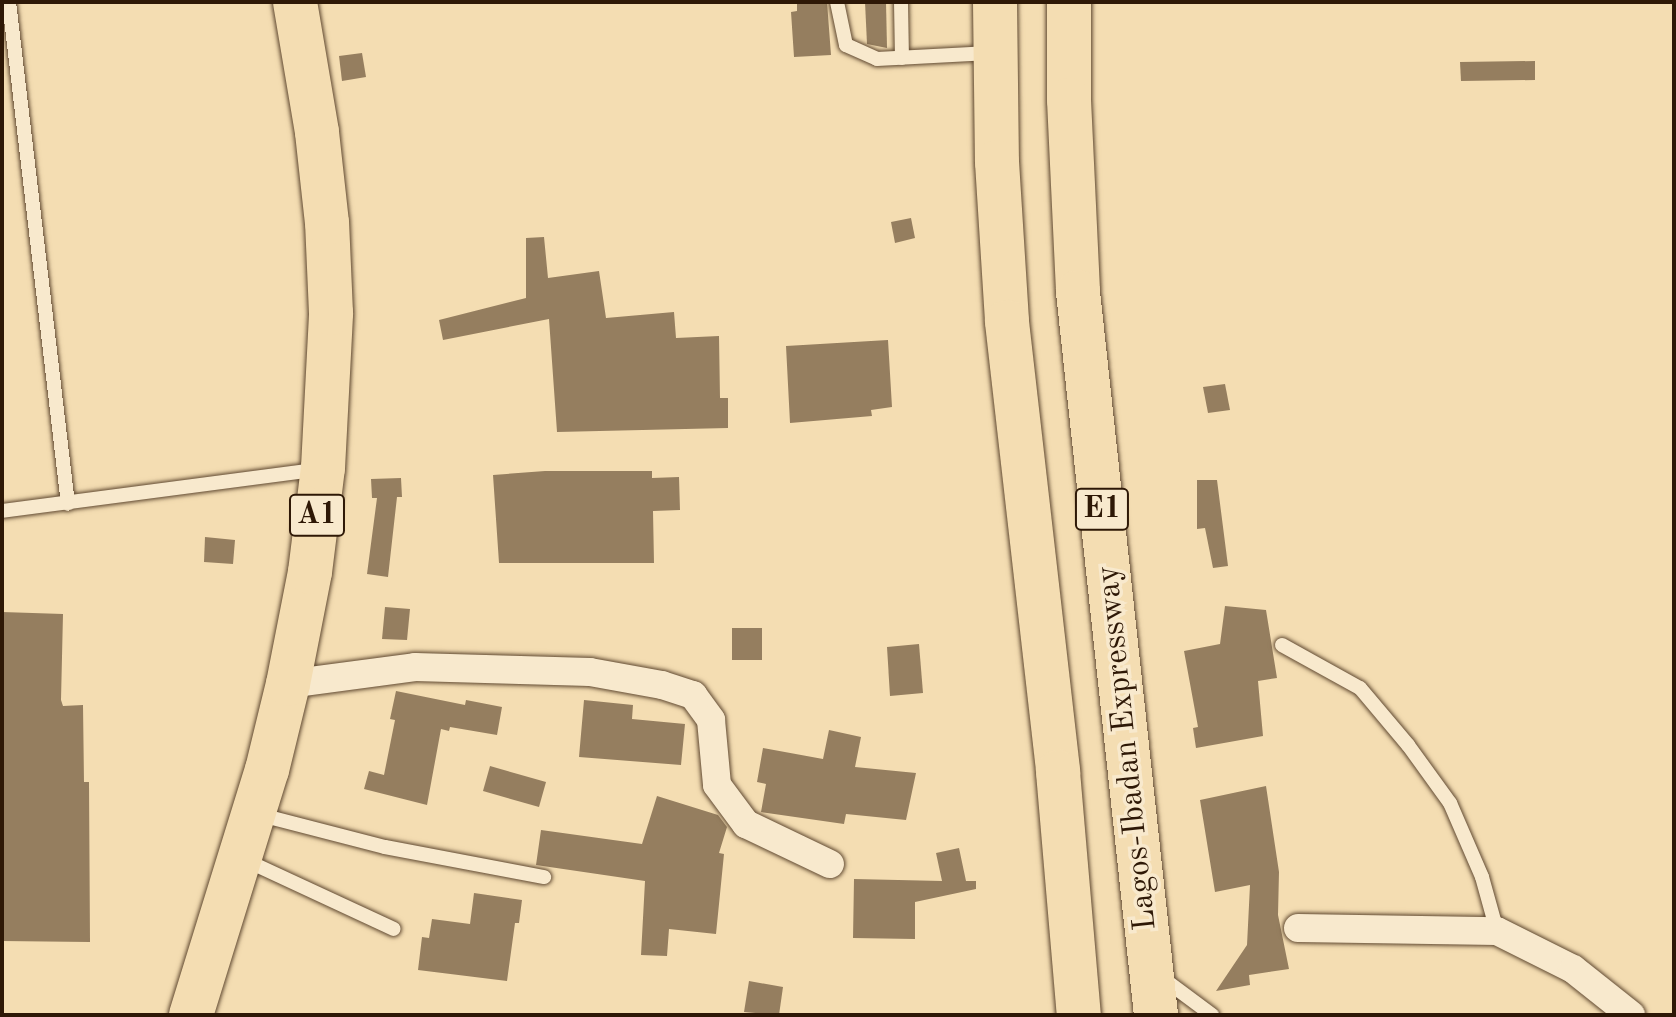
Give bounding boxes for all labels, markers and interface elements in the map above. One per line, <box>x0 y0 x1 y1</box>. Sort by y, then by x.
road number: E1 <box>1074 483 1130 535</box>
road number: A1 <box>287 489 347 541</box>
street label: Lagos-Ibadan Expressway <box>1090 564 1166 932</box>

